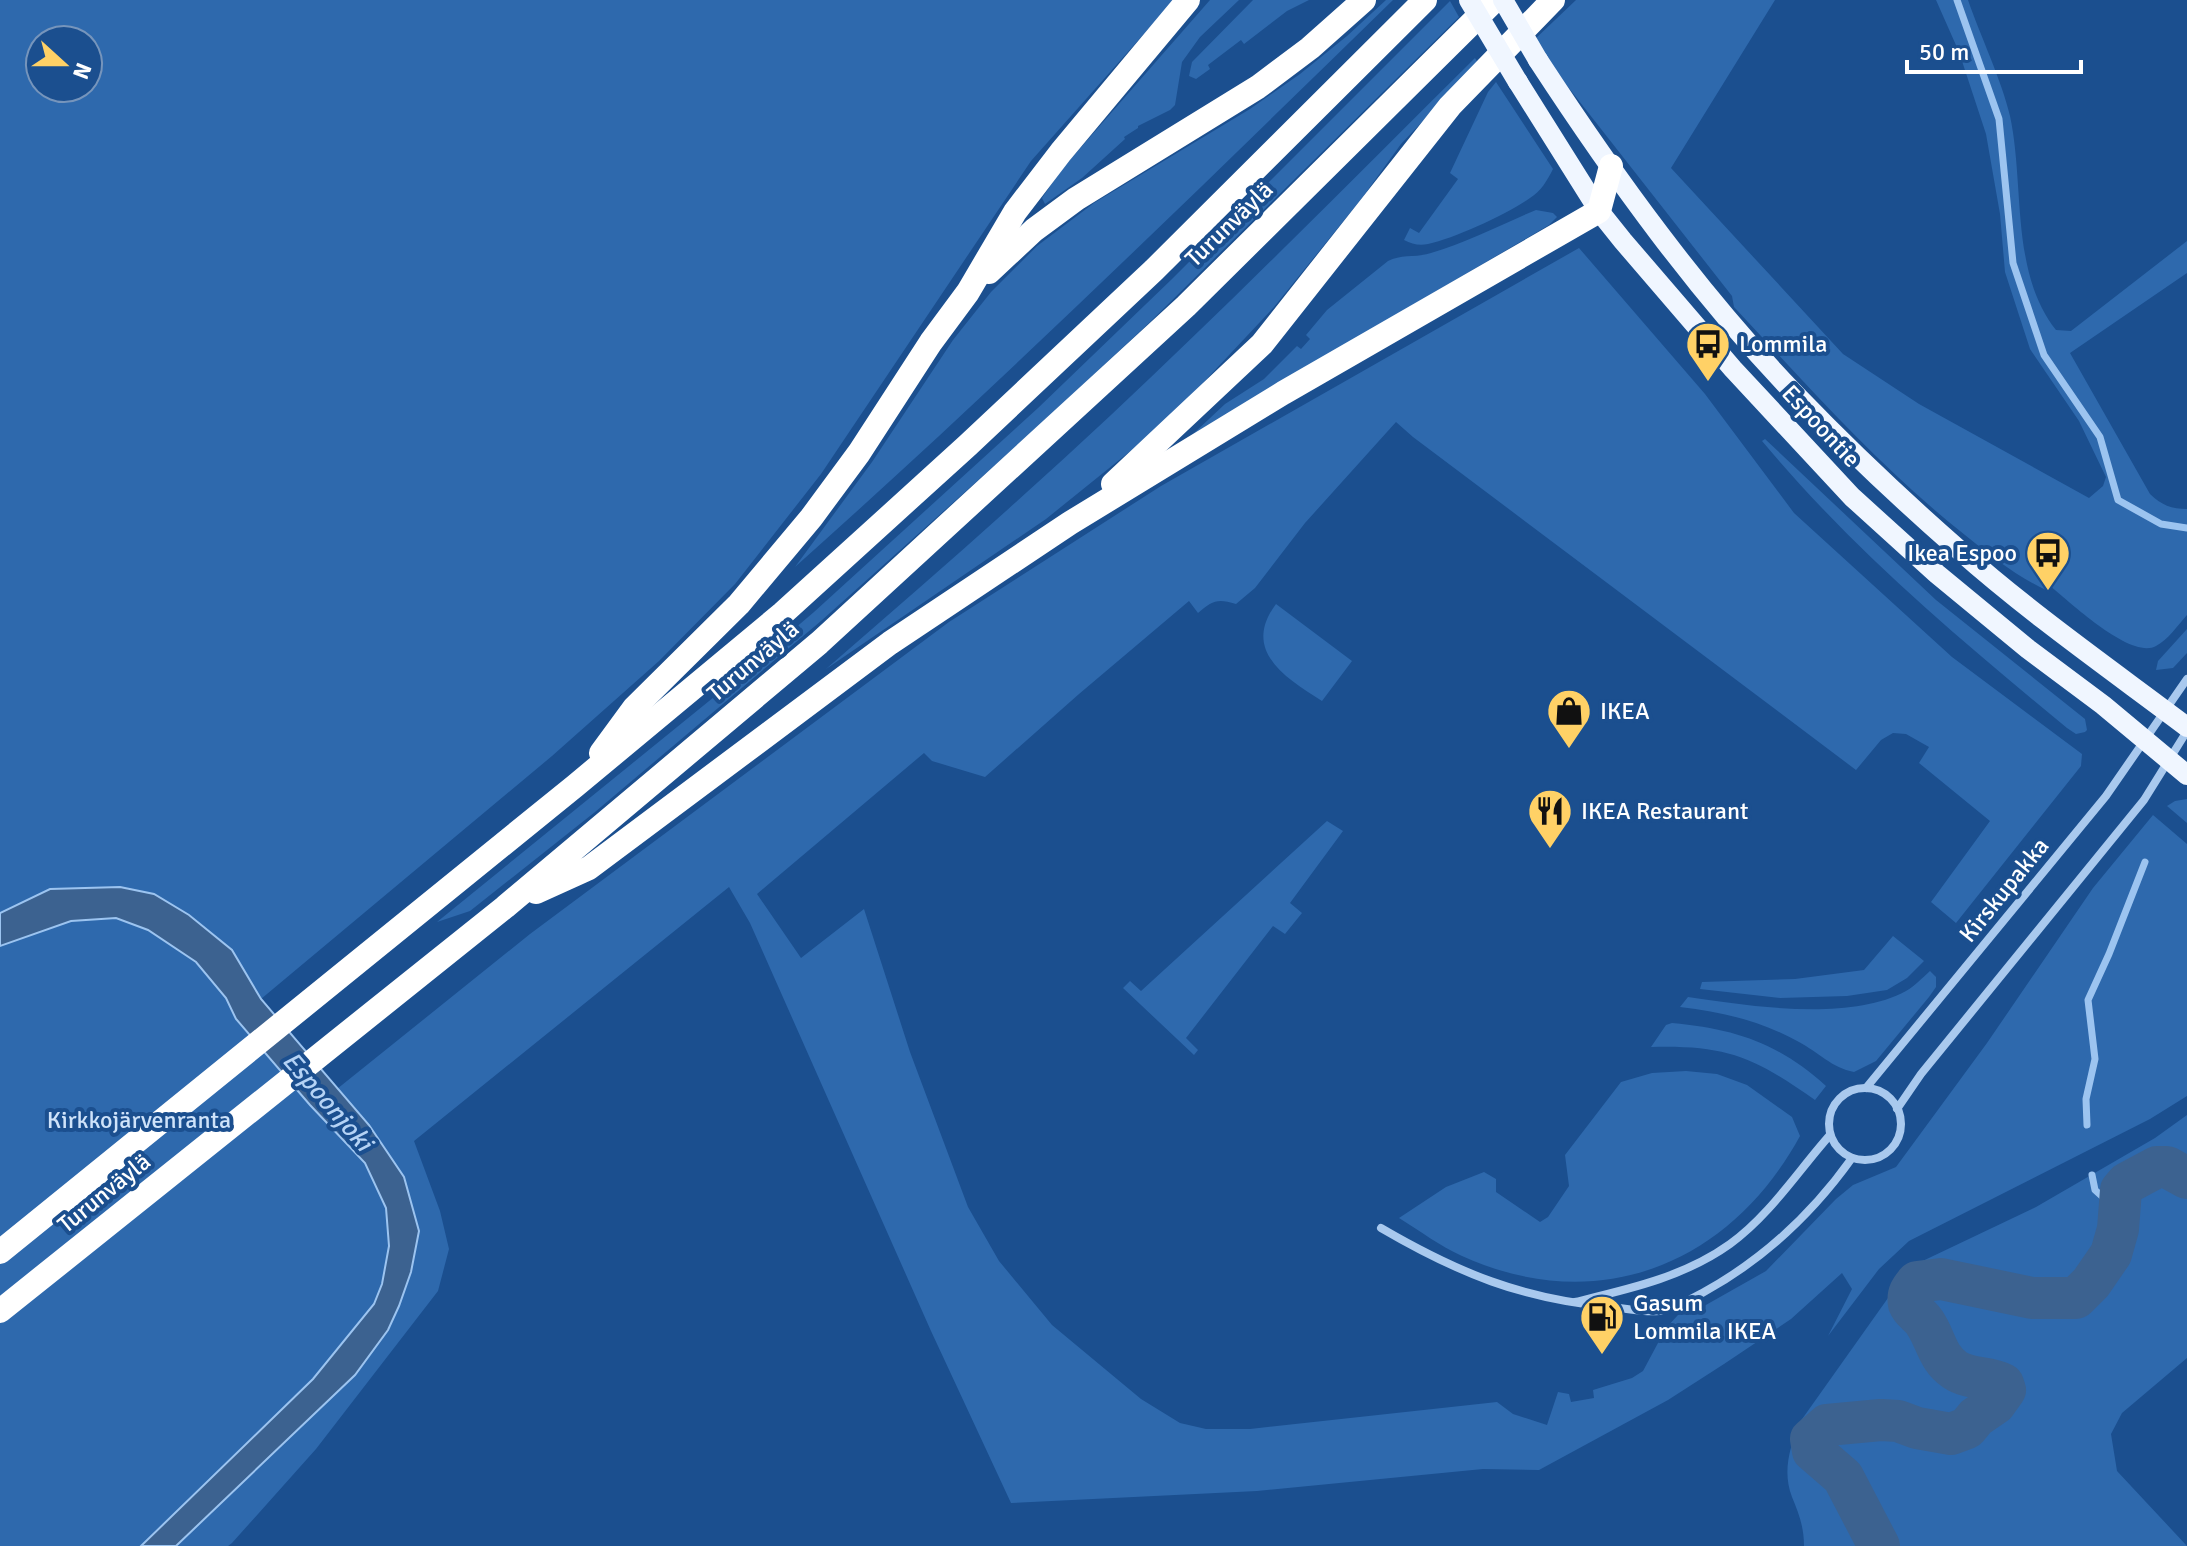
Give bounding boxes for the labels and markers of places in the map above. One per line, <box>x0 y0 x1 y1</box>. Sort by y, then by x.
bus stop icon: Lommila <box>1684 320 1732 383</box>
place label: Lommila <box>1739 329 1827 359</box>
bus stop icon: Ikea Espoo <box>2024 529 2072 592</box>
place label: Ikea Espoo <box>1907 538 2017 568</box>
shop icon: IKEA <box>1545 687 1593 750</box>
place label: IKEA <box>1600 696 1650 726</box>
restaurant icon: IKEA Restaurant <box>1526 787 1574 850</box>
place label: IKEA Restaurant <box>1581 796 1749 826</box>
place label: Gasum Lommila IKEA <box>1633 1288 1777 1346</box>
fuel station icon: Gasum Lommila IKEA <box>1578 1293 1626 1356</box>

